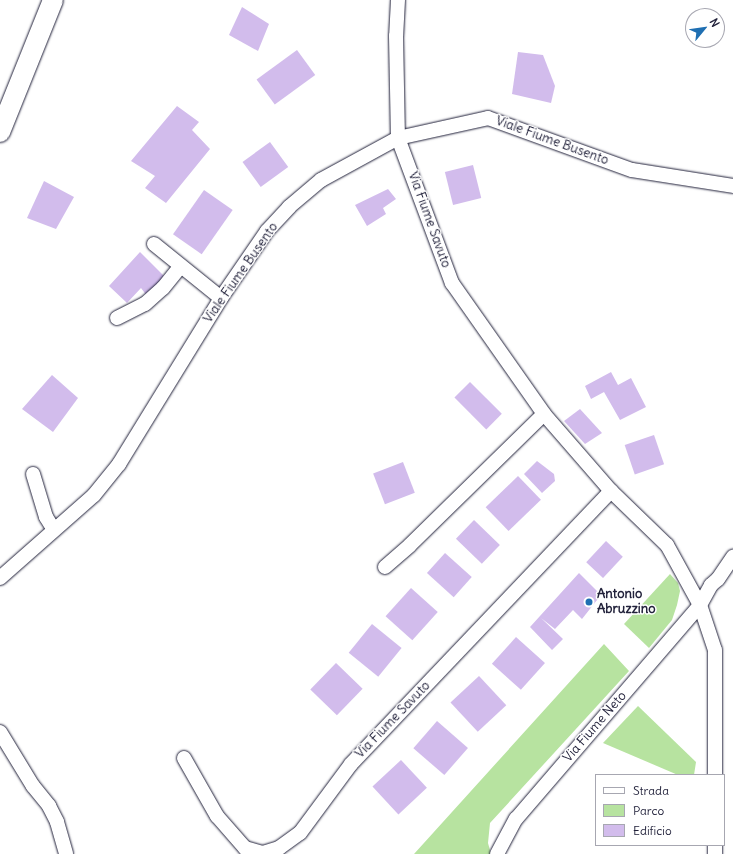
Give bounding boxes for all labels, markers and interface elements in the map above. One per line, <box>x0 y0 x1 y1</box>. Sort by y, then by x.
north arrow <box>685 8 725 48</box>
text: N <box>707 16 723 29</box>
street label: Viale Fiume Busento <box>493 113 611 169</box>
street label: Via Fiume Savuto <box>404 170 454 270</box>
street label: Viale Fiume Busento <box>200 220 282 326</box>
place label: Antonio Abruzzino <box>597 587 656 618</box>
marker: Antonio Abruzzino <box>584 597 594 607</box>
street label: Via Fiume Savuto <box>352 678 434 762</box>
street label: Via Fiume Neto <box>560 688 630 766</box>
legend <box>595 774 725 846</box>
text: Strada <box>633 783 669 798</box>
text: Parco <box>633 803 664 818</box>
text: Edificio <box>633 823 672 838</box>

